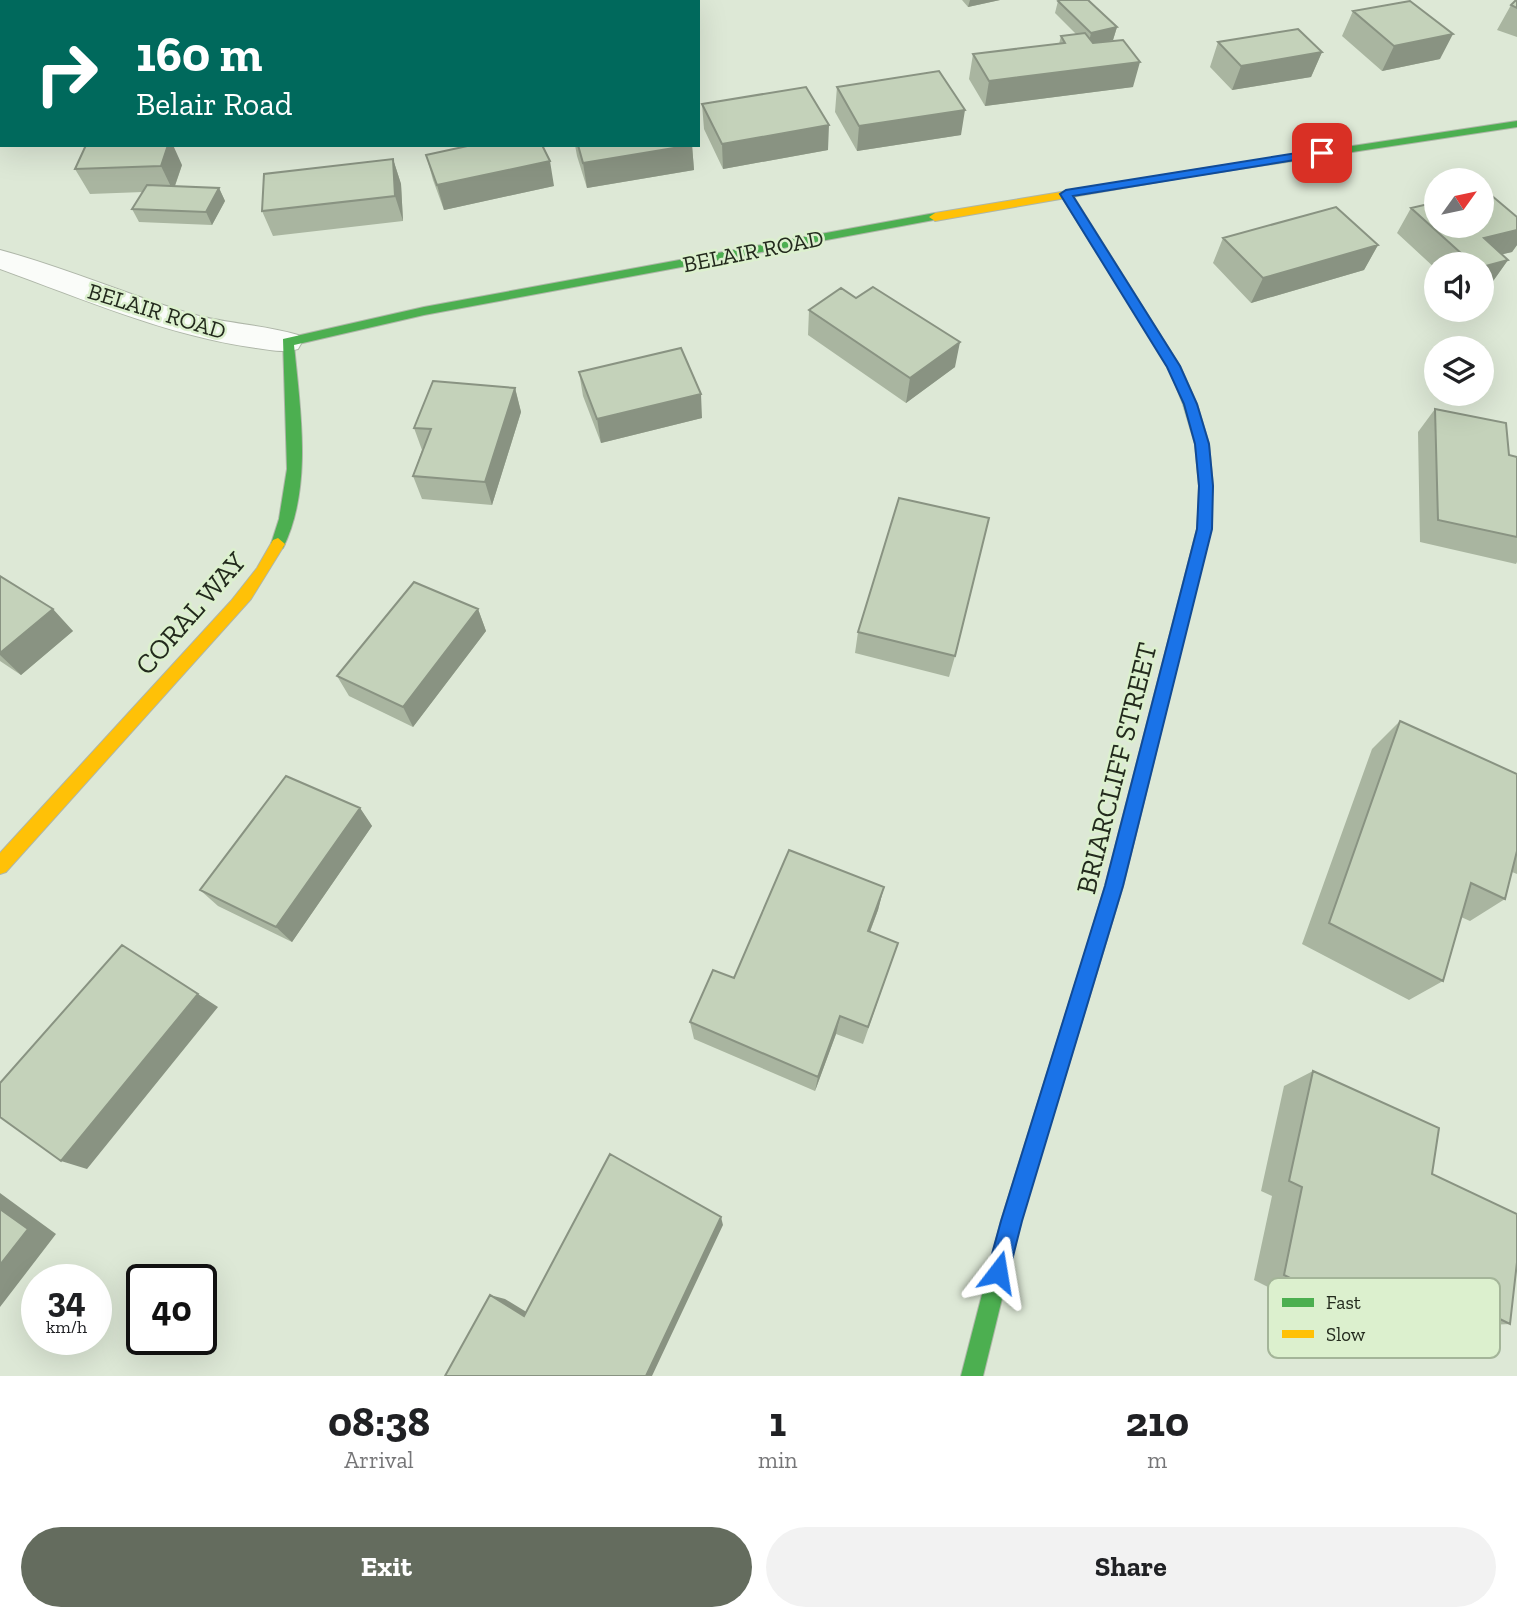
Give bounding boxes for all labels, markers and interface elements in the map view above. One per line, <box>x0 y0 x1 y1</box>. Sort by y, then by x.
text: 160 m <box>136 25 262 84</box>
icon: right <box>21 28 112 119</box>
text: Belair Road <box>136 85 292 123</box>
pin <box>1292 123 1352 183</box>
icon: arrive <box>1303 134 1341 172</box>
north arrow <box>1424 168 1494 238</box>
map controls <box>1424 168 1494 406</box>
street label: BELAIR ROAD <box>680 224 826 278</box>
button: sound <box>1424 252 1494 322</box>
street label: BELAIR ROAD <box>85 277 229 345</box>
button: layers <box>1424 336 1494 406</box>
street label: CORAL WAY <box>128 545 253 681</box>
street label: BRIARCLIFF STREET <box>1069 639 1164 897</box>
position arrow <box>961 1235 1035 1309</box>
speed limit sign: 40 <box>126 1264 217 1355</box>
legend <box>1268 1278 1500 1358</box>
text: 34 <box>47 1279 86 1321</box>
text: Fast <box>1326 1291 1361 1314</box>
text: km/h <box>46 1316 87 1338</box>
text: Slow <box>1326 1323 1366 1346</box>
text: 08:38 <box>328 1396 430 1447</box>
text: 1 <box>769 1396 786 1447</box>
text: 210 <box>1125 1396 1189 1447</box>
text: Arrival <box>344 1446 414 1474</box>
text: min <box>758 1446 798 1474</box>
text: m <box>1147 1446 1167 1474</box>
button: Exit <box>21 1527 752 1607</box>
button: Share <box>766 1527 1496 1607</box>

